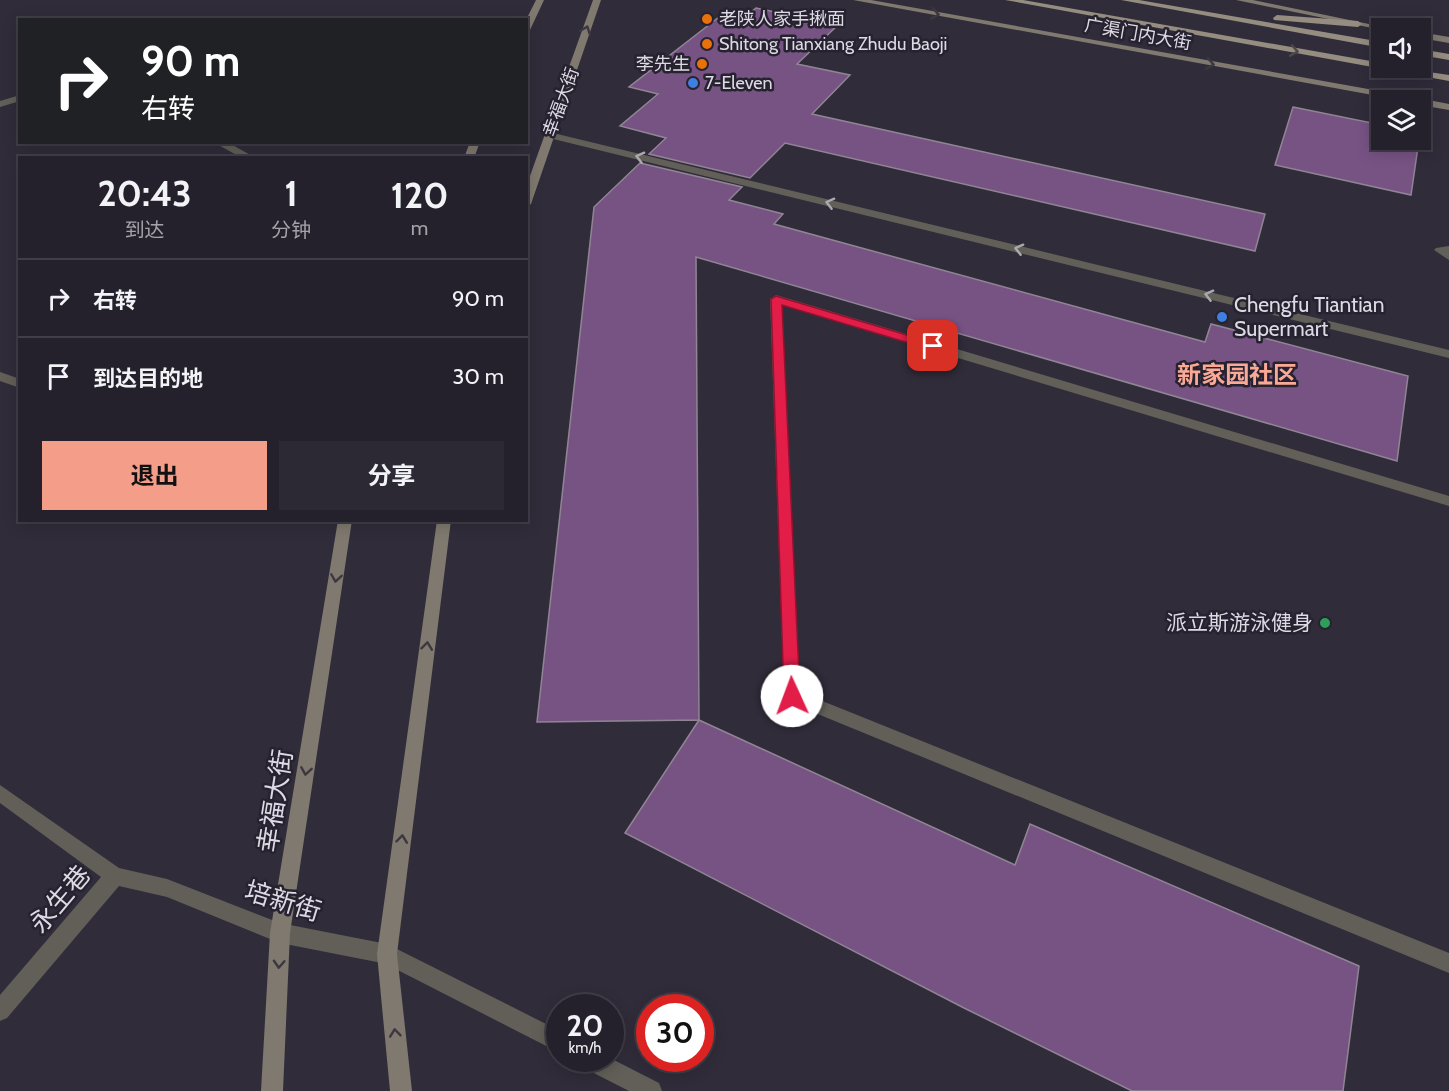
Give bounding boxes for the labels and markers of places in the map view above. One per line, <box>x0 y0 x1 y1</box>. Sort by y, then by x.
place label: 老陕人家手揪面 <box>719 8 845 30</box>
marker: 老陕人家手揪面 <box>700 12 714 26</box>
place label: Shitong Tianxiang Zhudu Baoji <box>719 33 947 55</box>
marker: Shitong Tianxiang Zhudu Baoji <box>700 37 714 51</box>
place label: 李先生 <box>636 53 690 75</box>
marker: 李先生 <box>695 57 709 71</box>
place label: 7-Eleven <box>705 72 773 94</box>
marker: 7-Eleven <box>686 76 700 90</box>
place label: Chengfu Tiantian Supermart <box>1234 292 1384 341</box>
marker: Chengfu Tiantian Supermart <box>1215 310 1229 324</box>
pin <box>907 320 958 371</box>
place label: 派立斯游泳健身 <box>1166 610 1313 635</box>
marker: 派立斯游泳健身 <box>1318 616 1332 630</box>

